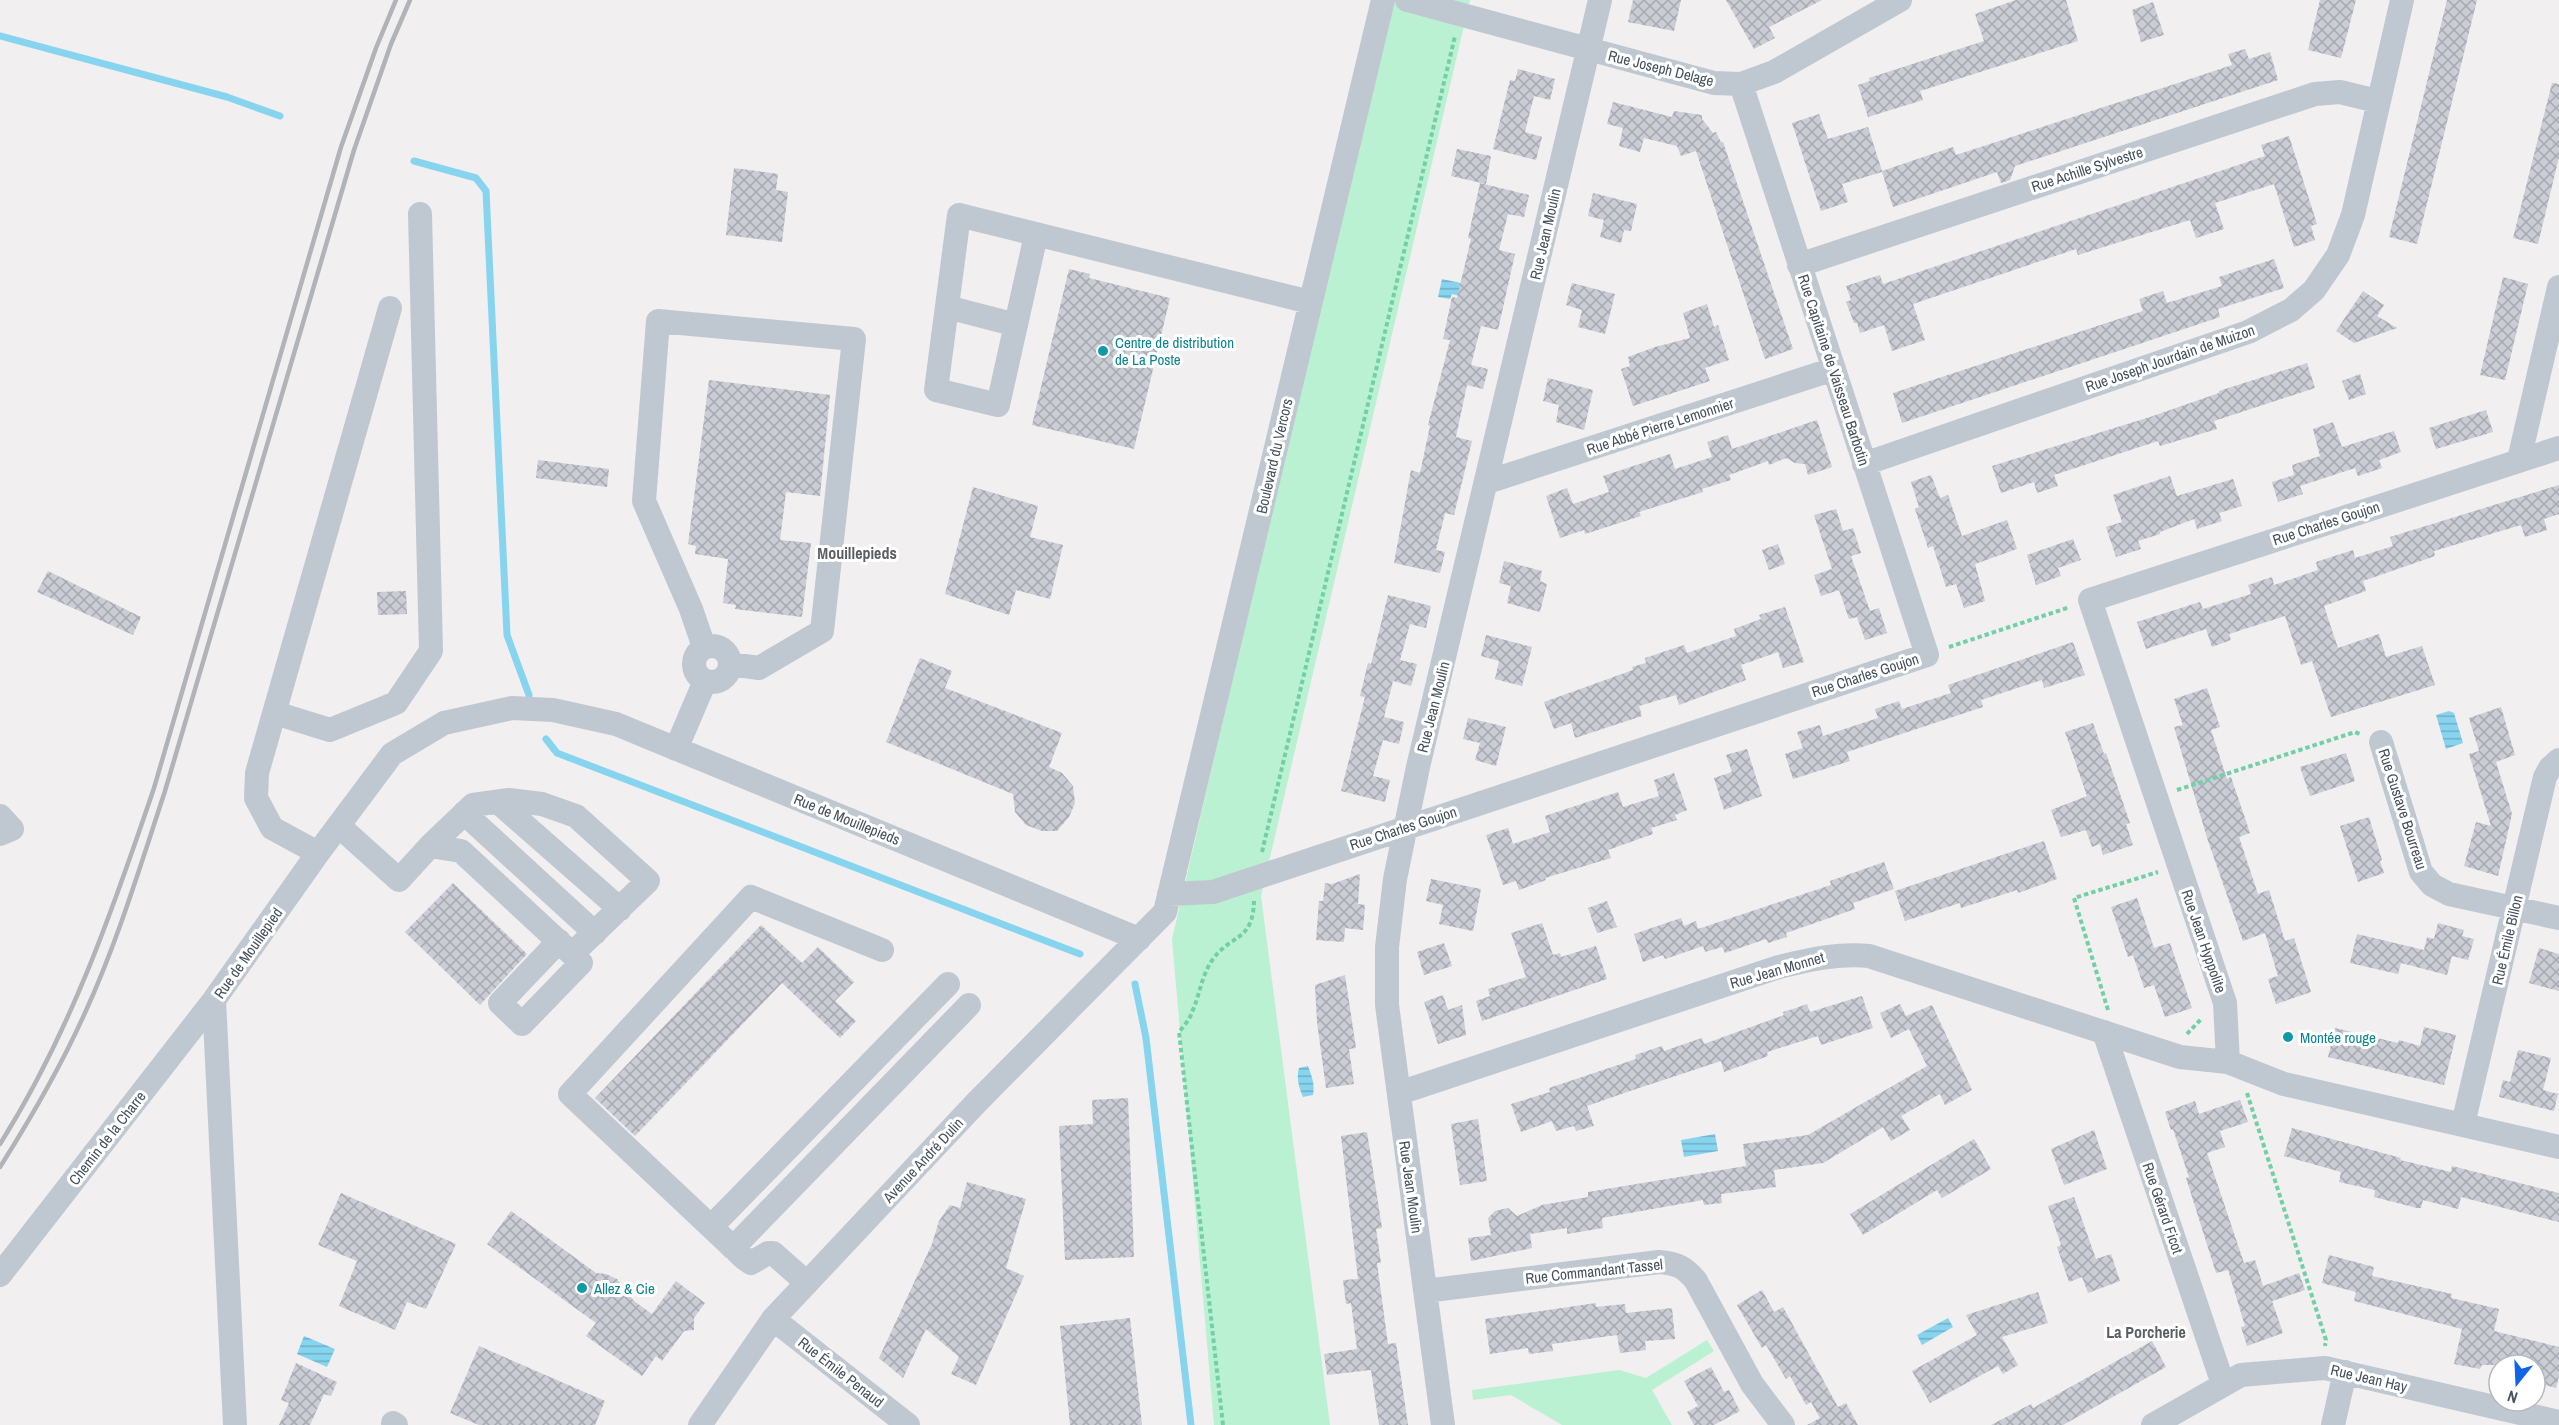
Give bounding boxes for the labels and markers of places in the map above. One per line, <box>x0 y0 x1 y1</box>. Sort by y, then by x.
place label: Centre de distribution de La Poste <box>1115 332 1234 370</box>
marker: Centre de distribution de La Poste <box>1096 344 1110 358</box>
place label: Montée rouge <box>2300 1027 2376 1048</box>
marker: Montée rouge <box>2281 1030 2295 1044</box>
place label: Allez & Cie <box>593 1278 655 1299</box>
marker: Allez & Cie <box>575 1281 589 1295</box>

